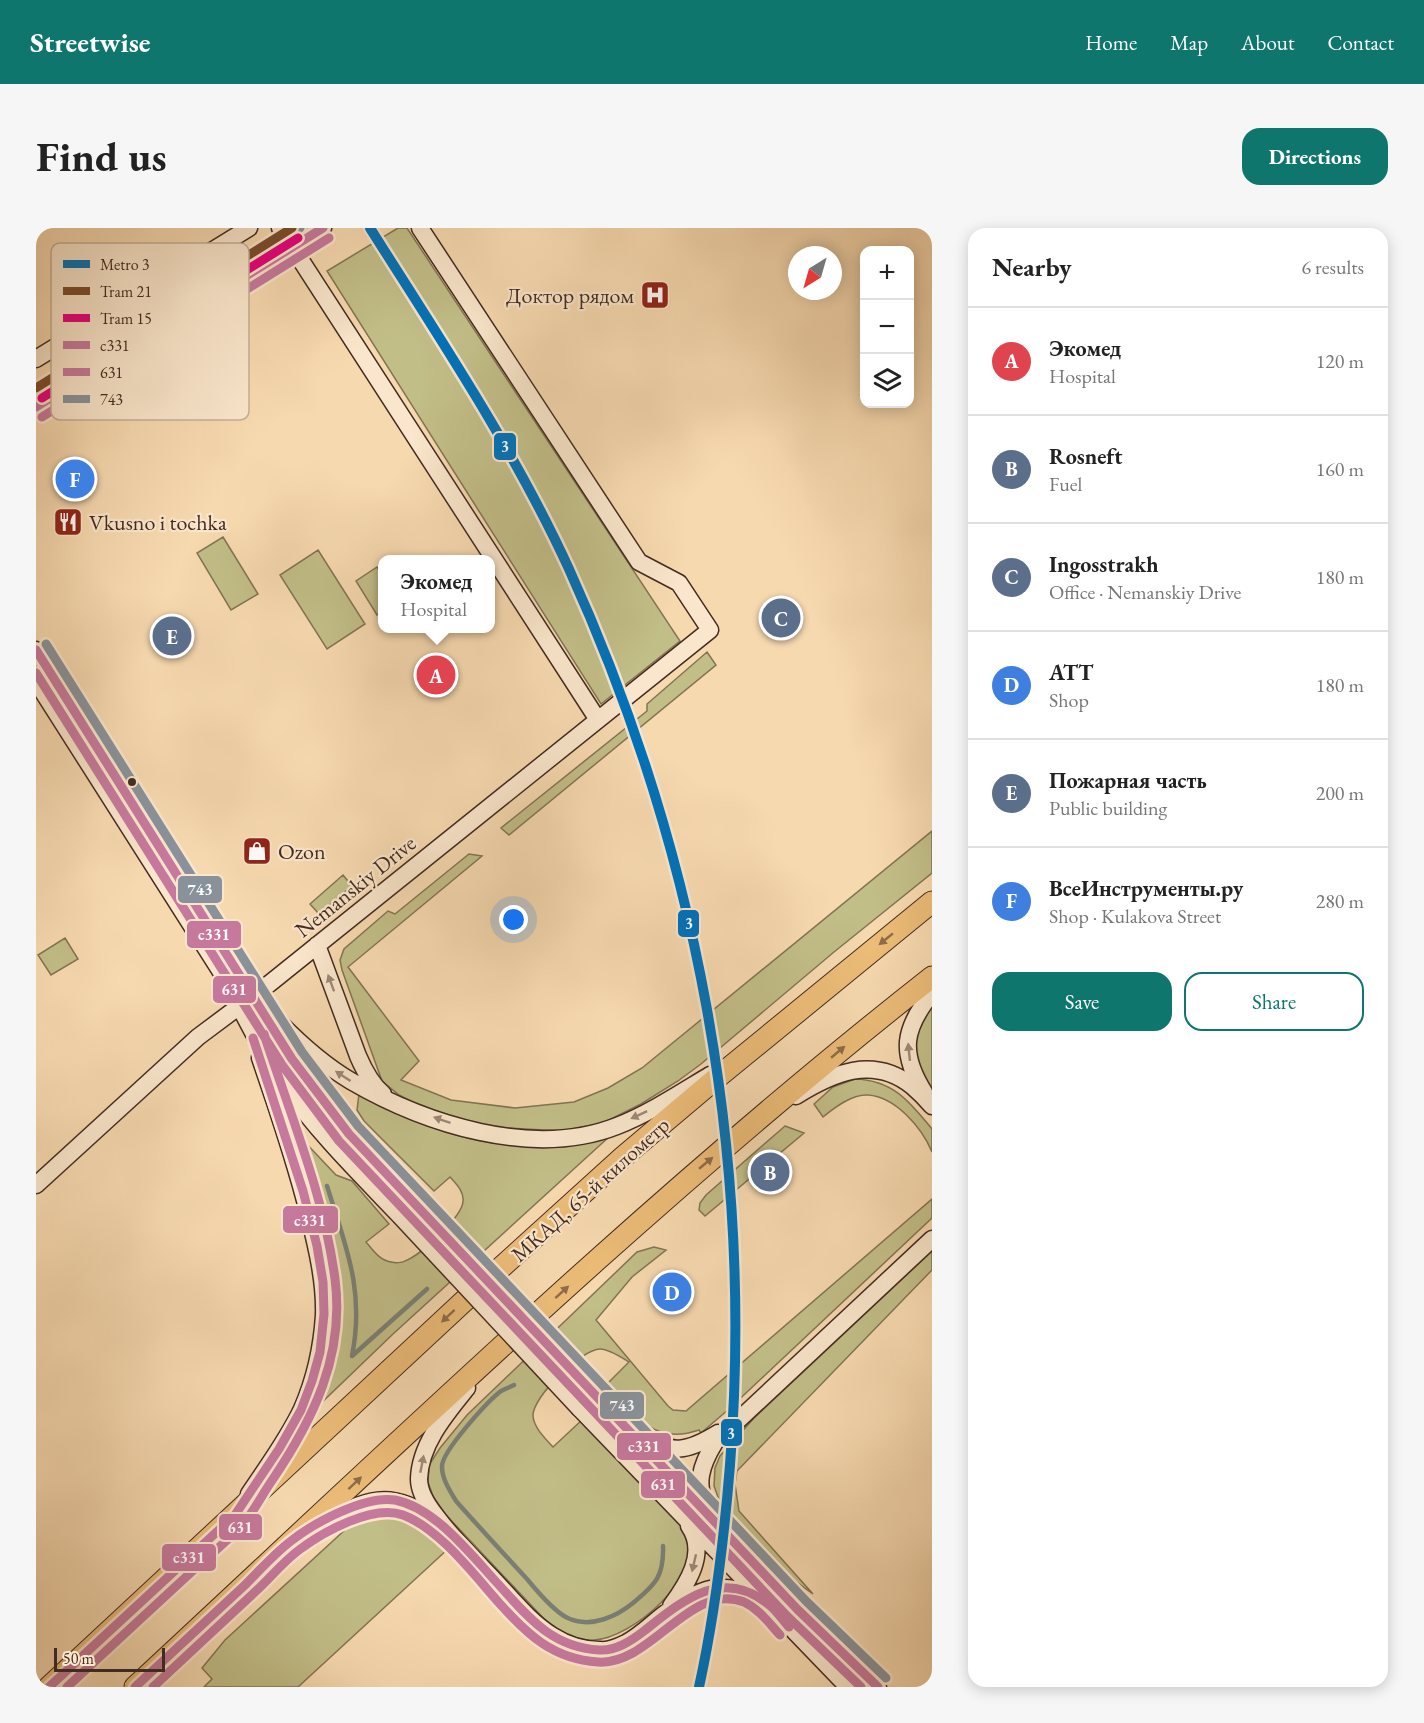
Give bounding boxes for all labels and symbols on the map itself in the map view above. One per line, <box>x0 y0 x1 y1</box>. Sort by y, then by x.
legend <box>51 243 249 420</box>
north arrow <box>788 246 842 300</box>
text: Metro 3 <box>100 254 150 275</box>
hospital icon: Доктор рядом <box>639 279 671 311</box>
text: Tram 21 <box>100 281 152 302</box>
place label: Доктор рядом <box>506 281 634 310</box>
text: Tram 15 <box>100 308 152 329</box>
text: с331 <box>100 335 130 356</box>
text: 631 <box>100 362 123 383</box>
text: 743 <box>100 389 123 410</box>
line badge: 3 <box>493 432 517 461</box>
text: 3 <box>501 436 509 457</box>
pin: F <box>56 456 94 502</box>
restaurant icon: Vkusno i tochka <box>52 506 84 538</box>
place label: Vkusno i tochka <box>89 508 227 537</box>
pin: C <box>762 596 800 640</box>
pin: E <box>152 614 192 658</box>
pin: A <box>416 652 456 698</box>
unlabelled marker <box>126 776 138 788</box>
street label: Nemanskiy Drive <box>289 828 422 944</box>
shop icon: Ozon <box>241 835 273 867</box>
place label: Ozon <box>278 837 326 866</box>
line badge: 743 <box>177 875 223 904</box>
text: 743 <box>187 879 213 900</box>
your location <box>499 905 528 934</box>
line badge: 3 <box>677 909 700 938</box>
text: 3 <box>685 913 693 934</box>
line badge: с331 <box>186 920 242 949</box>
text: с331 <box>198 924 230 945</box>
one-way arrow <box>879 932 894 945</box>
one-way arrow <box>326 973 336 991</box>
line badge: 631 <box>212 975 257 1004</box>
text: 631 <box>221 979 247 1000</box>
one-way arrow <box>904 1043 914 1062</box>
one-way arrow <box>830 1045 846 1058</box>
one-way arrow <box>335 1070 351 1081</box>
street label: МКАД, 65-й километр <box>505 1110 676 1268</box>
one-way arrow <box>630 1111 647 1120</box>
one-way arrow <box>432 1115 450 1125</box>
pin: B <box>750 1150 790 1194</box>
one-way arrow <box>698 1157 713 1170</box>
line badge: с331 <box>282 1205 339 1234</box>
text: с331 <box>294 1210 326 1231</box>
pin: D <box>652 1270 692 1314</box>
one-way arrow <box>554 1285 569 1299</box>
one-way arrow <box>441 1309 456 1323</box>
line badge: 743 <box>599 1391 645 1420</box>
text: 743 <box>609 1395 635 1416</box>
line badge: 3 <box>720 1418 743 1447</box>
text: 3 <box>727 1423 735 1444</box>
line badge: с331 <box>616 1432 672 1461</box>
text: с331 <box>628 1436 660 1457</box>
one-way arrow <box>418 1454 427 1473</box>
line badge: 631 <box>640 1470 686 1499</box>
text: 631 <box>650 1474 676 1495</box>
one-way arrow <box>348 1476 362 1490</box>
line badge: 631 <box>218 1513 263 1541</box>
text: 631 <box>227 1517 253 1538</box>
line badge: с331 <box>161 1543 217 1572</box>
text: с331 <box>173 1547 205 1568</box>
one-way arrow <box>689 1554 698 1573</box>
scale bar <box>54 1645 165 1672</box>

